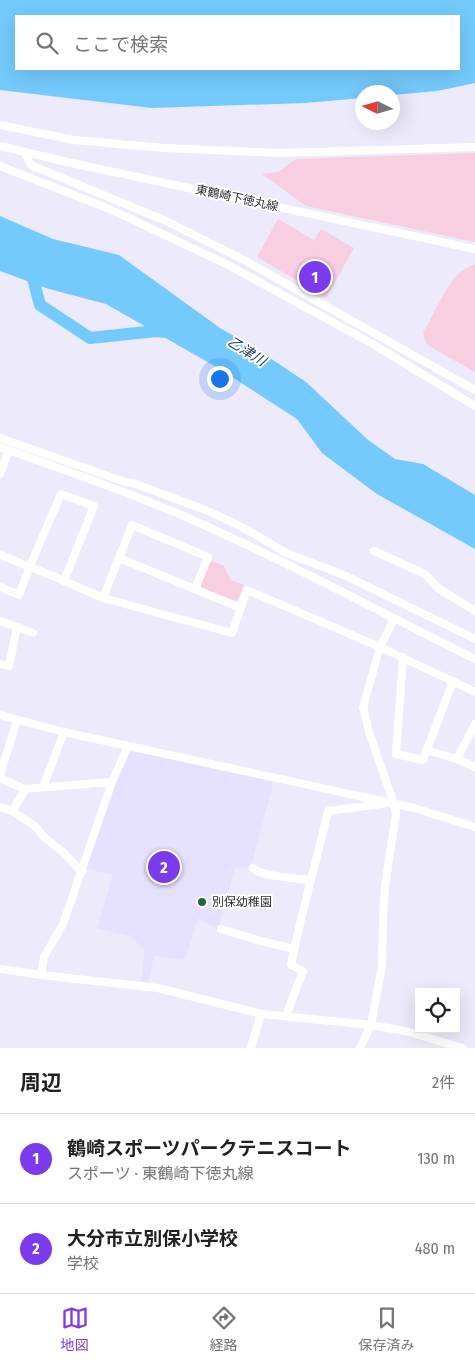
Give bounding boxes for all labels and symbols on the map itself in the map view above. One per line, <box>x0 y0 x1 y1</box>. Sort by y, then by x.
north arrow <box>355 85 400 130</box>
street label: 東鶴崎下徳丸線 <box>194 182 280 214</box>
pin: 1 <box>299 258 331 296</box>
water label: 乙津川 <box>224 333 271 371</box>
your location <box>207 366 233 392</box>
pin: 2 <box>148 848 180 886</box>
place label: 別保幼稚園 <box>212 895 272 909</box>
marker: 別保幼稚園 <box>196 896 208 908</box>

